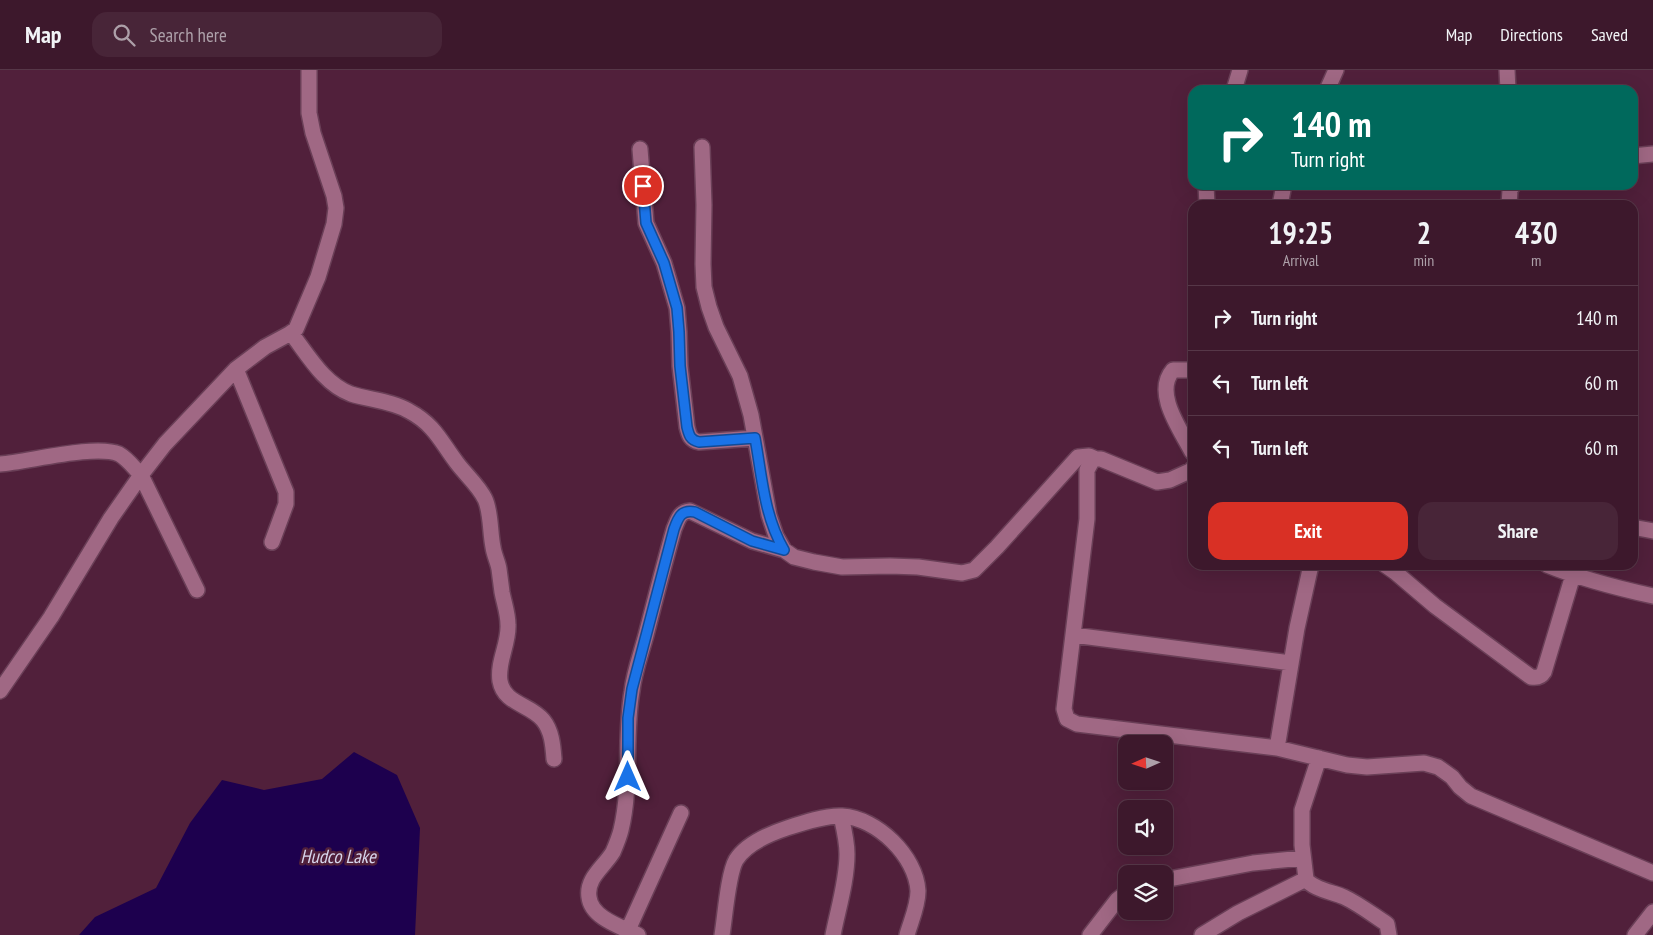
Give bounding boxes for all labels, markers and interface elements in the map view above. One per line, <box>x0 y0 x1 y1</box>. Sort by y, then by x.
search box <box>92 12 442 57</box>
text: Map <box>25 19 62 50</box>
icon: search <box>110 21 138 49</box>
text: Search here <box>150 23 227 47</box>
text: Map <box>1446 23 1472 46</box>
text: Directions <box>1500 23 1563 46</box>
text: Saved <box>1591 23 1628 46</box>
text: 140 m <box>1291 101 1372 147</box>
icon: right <box>1208 105 1273 170</box>
text: Turn right <box>1291 145 1365 173</box>
pin <box>622 165 664 207</box>
icon: arrive <box>629 172 657 200</box>
text: 19:25 <box>1268 213 1333 252</box>
text: 2 <box>1417 213 1431 252</box>
text: 430 <box>1515 213 1558 252</box>
text: Arrival <box>1283 250 1319 270</box>
text: min <box>1413 250 1434 270</box>
text: m <box>1531 250 1541 270</box>
icon: right <box>1208 304 1236 332</box>
text: Turn right <box>1251 306 1317 330</box>
text: 140 m <box>1576 306 1618 330</box>
icon: left <box>1208 369 1236 397</box>
text: Turn left <box>1251 371 1308 395</box>
text: 60 m <box>1585 371 1618 395</box>
icon: left <box>1208 434 1236 462</box>
text: Turn left <box>1251 436 1308 460</box>
text: 60 m <box>1585 436 1618 460</box>
button: Exit <box>1208 502 1408 560</box>
button: Share <box>1418 502 1618 560</box>
north arrow <box>1118 735 1172 790</box>
map controls <box>1118 735 1173 920</box>
position arrow <box>601 750 653 802</box>
button: sound <box>1118 800 1173 855</box>
water label: Hudco Lake <box>300 844 377 868</box>
button: layers <box>1118 865 1173 920</box>

